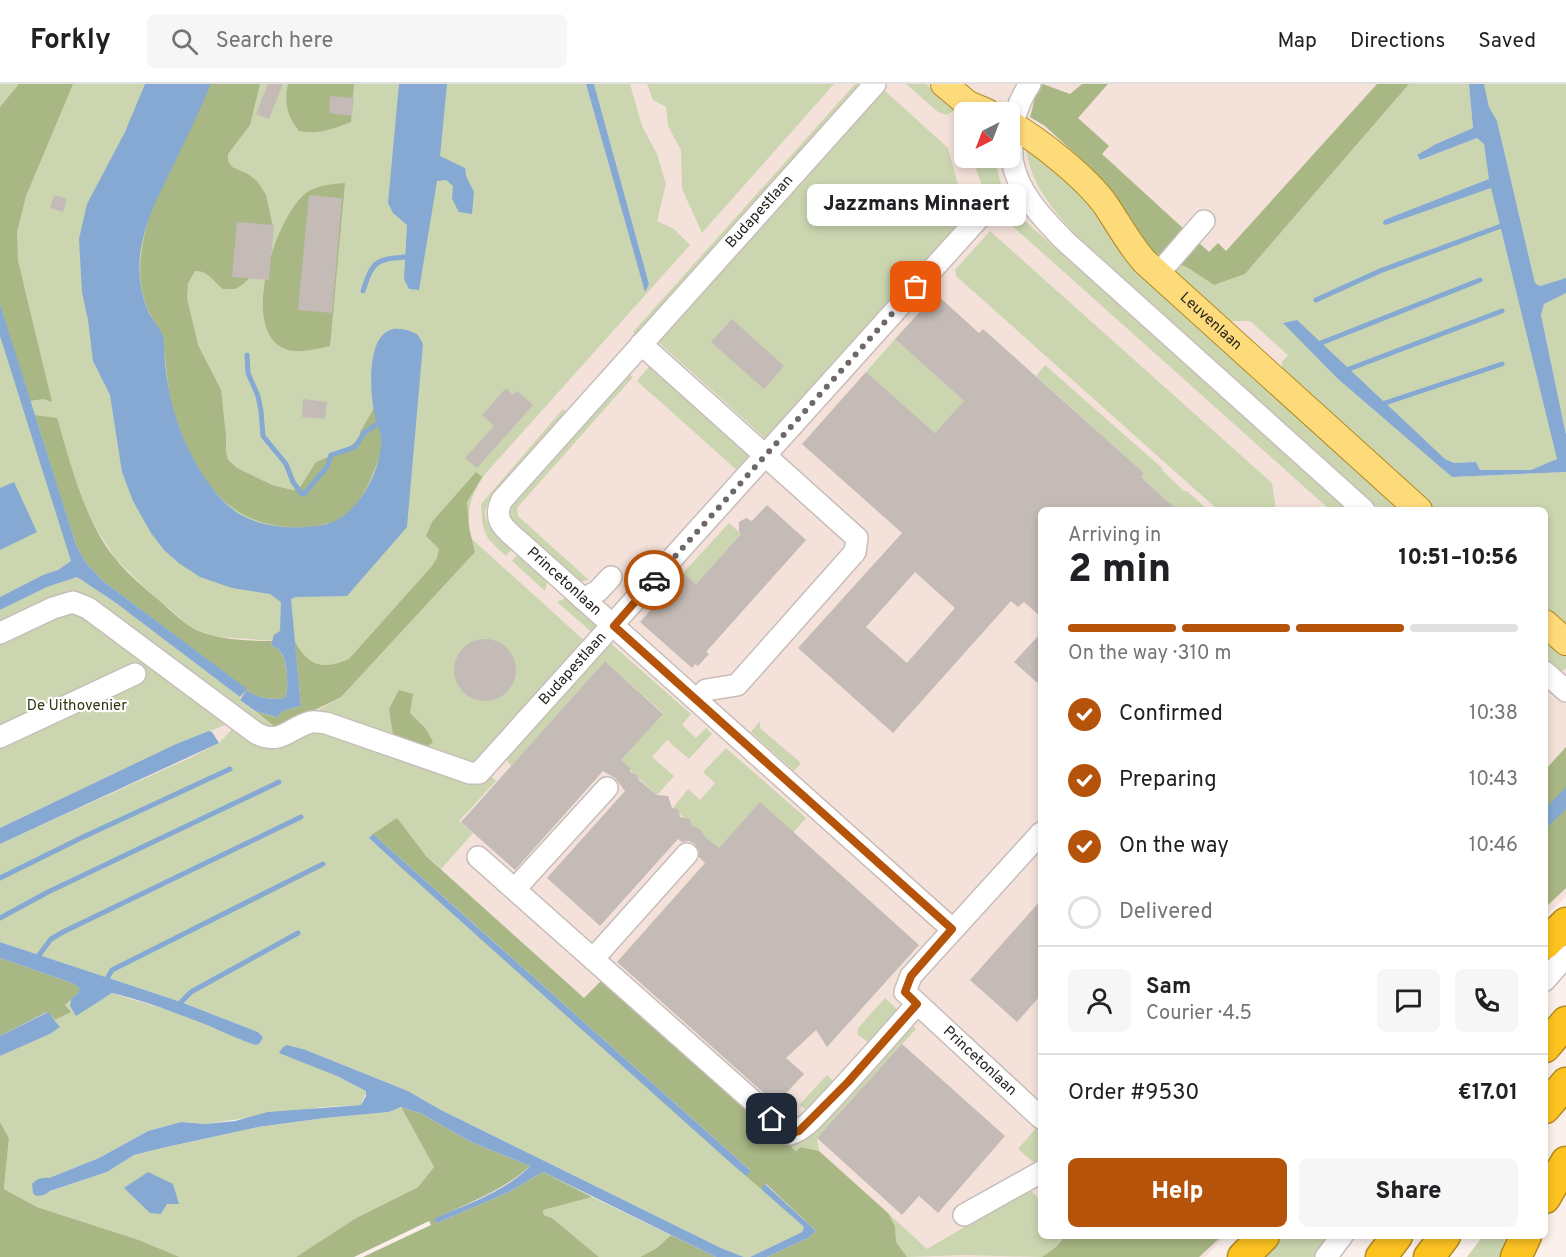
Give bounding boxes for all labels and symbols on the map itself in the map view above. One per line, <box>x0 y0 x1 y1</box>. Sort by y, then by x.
north arrow <box>954 102 1020 168</box>
street label: Budapestlaan <box>722 171 798 253</box>
callout: Jazzmans Minnaert <box>806 185 1026 227</box>
pin <box>890 261 941 312</box>
street label: Leuvenlaan <box>1176 288 1246 355</box>
street label: Princetonlaan <box>523 543 605 620</box>
courier <box>624 550 684 610</box>
street label: Budapestlaan <box>535 628 611 709</box>
park label: De Uithovenier <box>27 697 127 716</box>
street label: Princetonlaan <box>939 1022 1020 1100</box>
pin <box>746 1093 797 1144</box>

